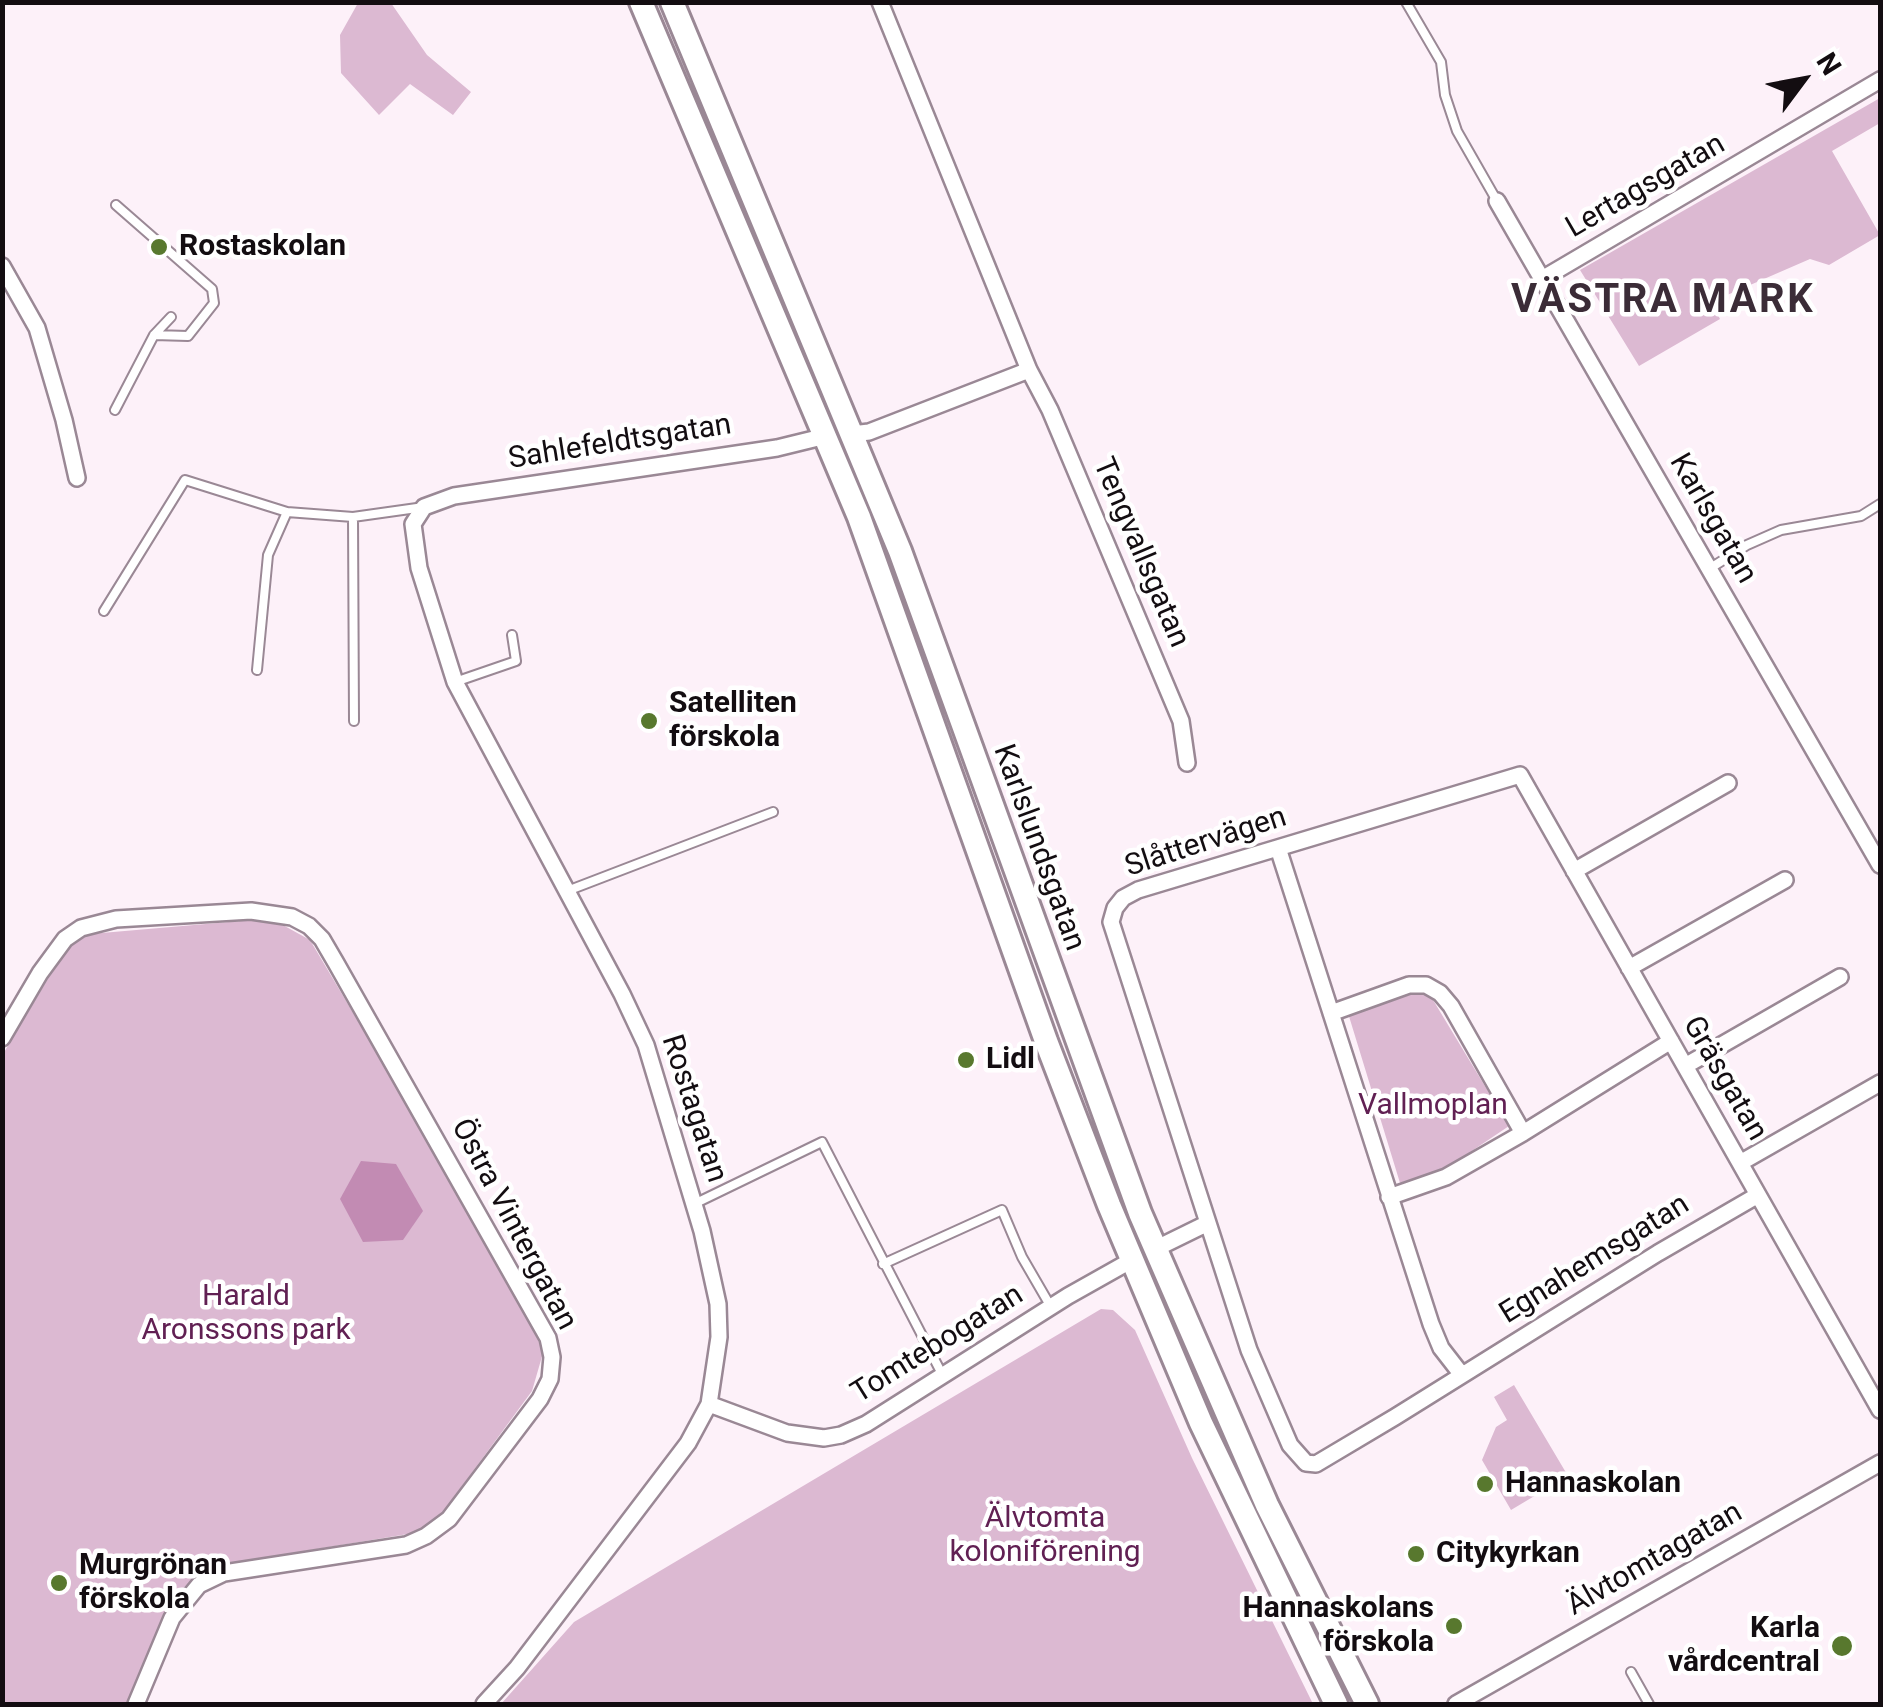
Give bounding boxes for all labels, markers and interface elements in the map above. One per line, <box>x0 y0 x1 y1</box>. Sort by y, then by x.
north arrow <box>1753 30 1853 130</box>
text: N <box>1810 47 1848 81</box>
street label: Lertagsgatan <box>1560 127 1732 247</box>
place label: Rostaskolan <box>179 229 346 265</box>
marker: Rostaskolan <box>148 236 170 258</box>
district label: VÄSTRA MARK <box>1511 278 1815 326</box>
street label: Sahlefeldtsgatan <box>506 408 734 478</box>
street label: Karlsgatan <box>1660 448 1764 590</box>
street label: Tengvallsgatan <box>1084 453 1196 653</box>
place label: Satelliten förskola <box>669 686 797 756</box>
marker: Satelliten förskola <box>638 710 660 732</box>
street label: Karlslundsgatan <box>984 740 1092 956</box>
street label: Slåttervägen <box>1121 800 1291 886</box>
street label: Gräsgatan <box>1674 1010 1774 1148</box>
street label: Rostagatan <box>652 1031 734 1187</box>
place label: Lidl <box>986 1042 1035 1078</box>
marker: Lidl <box>955 1049 977 1071</box>
park label: Vallmoplan <box>1358 1088 1508 1124</box>
street label: Östra Vintergatan <box>442 1113 584 1337</box>
street label: Egnahemsgatan <box>1494 1187 1696 1333</box>
street label: Tomtebogatan <box>846 1278 1030 1412</box>
park label: Harald Aronssons park <box>141 1279 351 1350</box>
place label: Hannaskolan <box>1505 1466 1681 1502</box>
marker: Hannaskolan <box>1474 1473 1496 1495</box>
street label: Älvtomtagatan <box>1561 1495 1749 1625</box>
park label: Älvtomta koloniförening <box>949 1501 1141 1572</box>
place label: Citykyrkan <box>1436 1536 1580 1572</box>
marker: Citykyrkan <box>1405 1543 1427 1565</box>
place label: Murgrönan förskola <box>79 1548 227 1618</box>
marker: Murgrönan förskola <box>48 1572 70 1594</box>
place label: Hannaskolans förskola <box>1242 1591 1434 1662</box>
place label: Karla vårdcentral <box>1668 1611 1820 1682</box>
marker: Hannaskolans förskola <box>1443 1615 1465 1637</box>
marker: Karla vårdcentral <box>1829 1633 1855 1659</box>

